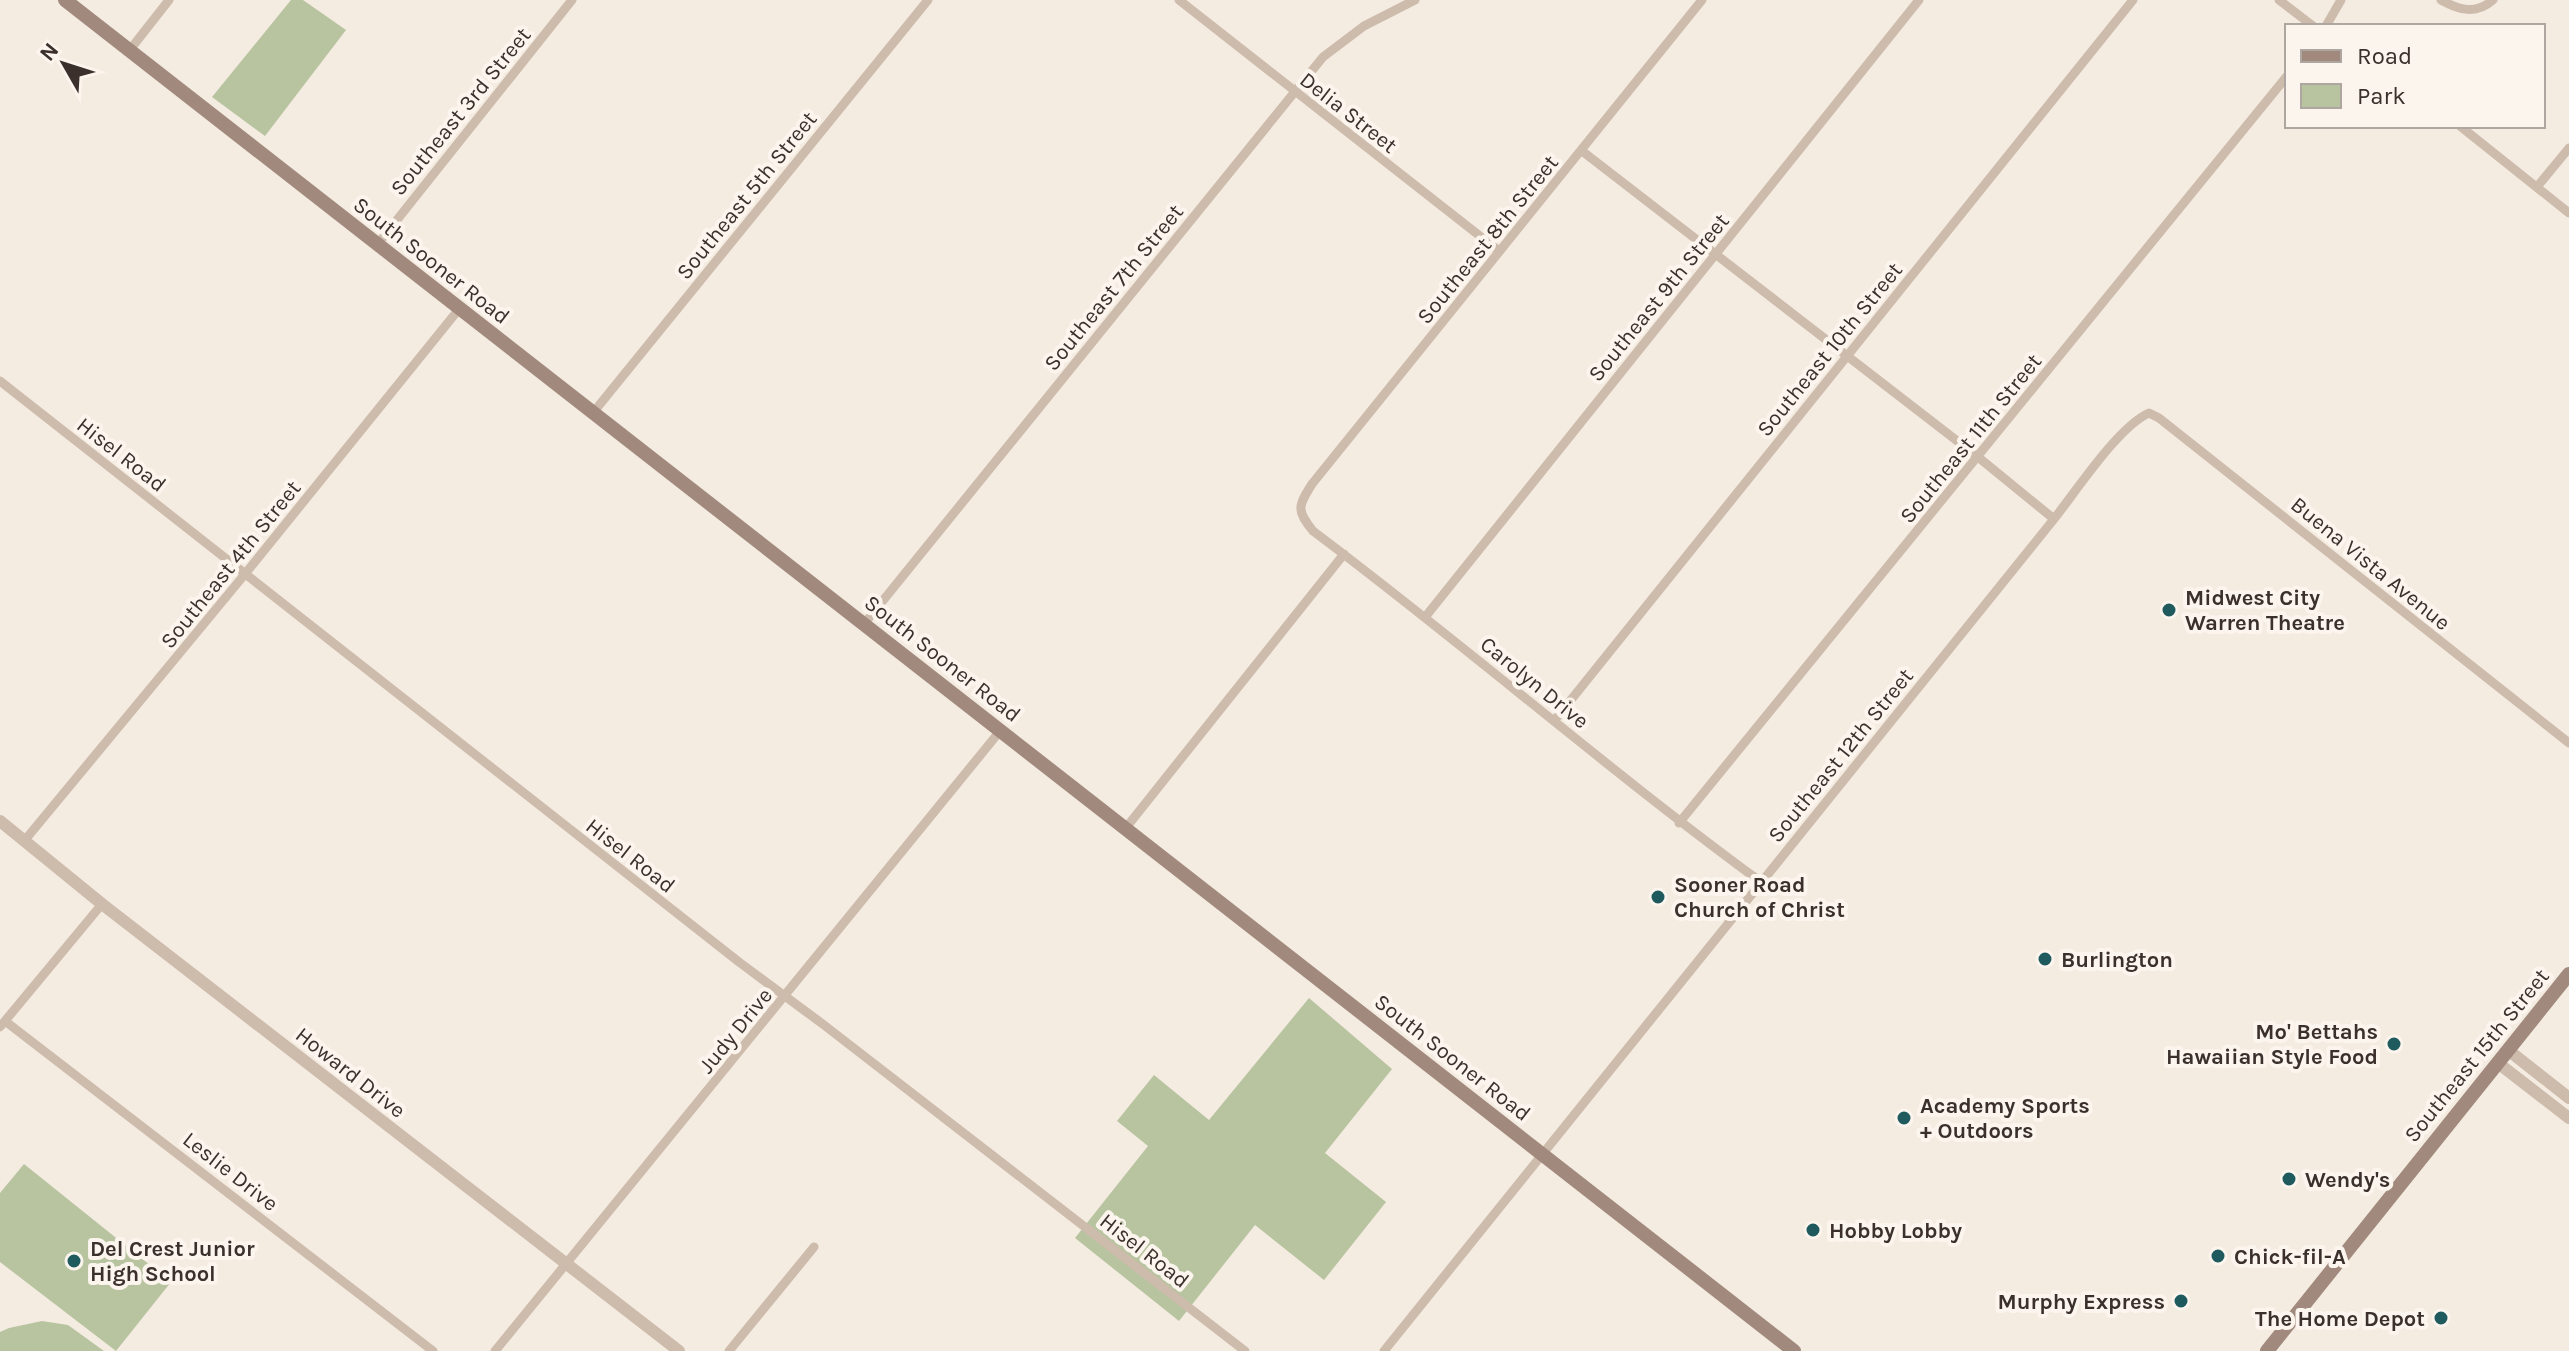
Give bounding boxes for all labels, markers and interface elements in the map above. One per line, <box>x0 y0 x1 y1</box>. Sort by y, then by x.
street label: Southeast 3rd Street <box>385 23 536 201</box>
north arrow <box>24 24 104 104</box>
legend <box>2285 24 2545 128</box>
text: N <box>34 38 64 66</box>
text: Road <box>2357 42 2412 70</box>
street label: Delia Street <box>1295 67 1402 159</box>
text: Park <box>2357 82 2406 110</box>
street label: Southeast 5th Street <box>671 107 822 285</box>
street label: Southeast 8th Street <box>1412 150 1564 329</box>
street label: South Sooner Road <box>348 192 515 330</box>
street label: Southeast 7th Street <box>1039 199 1189 376</box>
street label: Southeast 9th Street <box>1583 208 1735 387</box>
street label: Southeast 10th Street <box>1752 257 1908 442</box>
street label: Southeast 11th Street <box>1894 349 2047 529</box>
street label: Hisel Road <box>72 412 171 498</box>
street label: Southeast 4th Street <box>155 476 306 654</box>
street label: Buena Vista Avenue <box>2285 492 2455 636</box>
place label: Midwest City Warren Theatre <box>2185 585 2345 636</box>
street label: South Sooner Road <box>859 590 1026 728</box>
marker: Midwest City Warren Theatre <box>2160 601 2178 619</box>
street label: Carolyn Drive <box>1475 631 1594 734</box>
street label: Southeast 12th Street <box>1763 664 1919 848</box>
street label: Hisel Road <box>581 813 680 899</box>
place label: Sooner Road Church of Christ <box>1674 872 1845 923</box>
marker: Sooner Road Church of Christ <box>1649 888 1667 906</box>
place label: Burlington <box>2061 947 2173 973</box>
marker: Burlington <box>2036 950 2054 968</box>
street label: Southeast 15th Street <box>2399 964 2555 1148</box>
street label: Judy Drive <box>694 983 778 1078</box>
street label: South Sooner Road <box>1369 989 1536 1127</box>
place label: Mo' Bettahs Hawaiian Style Food <box>2166 1019 2378 1070</box>
street label: Howard Drive <box>290 1022 411 1124</box>
marker: Mo' Bettahs Hawaiian Style Food <box>2385 1035 2403 1053</box>
place label: Academy Sports + Outdoors <box>1920 1093 2090 1144</box>
marker: Academy Sports + Outdoors <box>1895 1109 1913 1127</box>
street label: Leslie Drive <box>178 1127 283 1217</box>
place label: Wendy's <box>2305 1167 2390 1193</box>
marker: Wendy's <box>2280 1170 2298 1188</box>
street label: Hisel Road <box>1095 1208 1194 1294</box>
place label: Hobby Lobby <box>1829 1218 1962 1244</box>
marker: Hobby Lobby <box>1804 1221 1822 1239</box>
place label: Del Crest Junior High School <box>90 1236 255 1287</box>
place label: Chick-fil-A <box>2234 1244 2346 1270</box>
marker: Chick-fil-A <box>2209 1247 2227 1265</box>
marker: Del Crest Junior High School <box>65 1252 83 1270</box>
place label: Murphy Express <box>1998 1289 2165 1315</box>
marker: Murphy Express <box>2172 1292 2190 1310</box>
place label: The Home Depot <box>2255 1306 2425 1332</box>
marker: The Home Depot <box>2432 1309 2450 1327</box>

